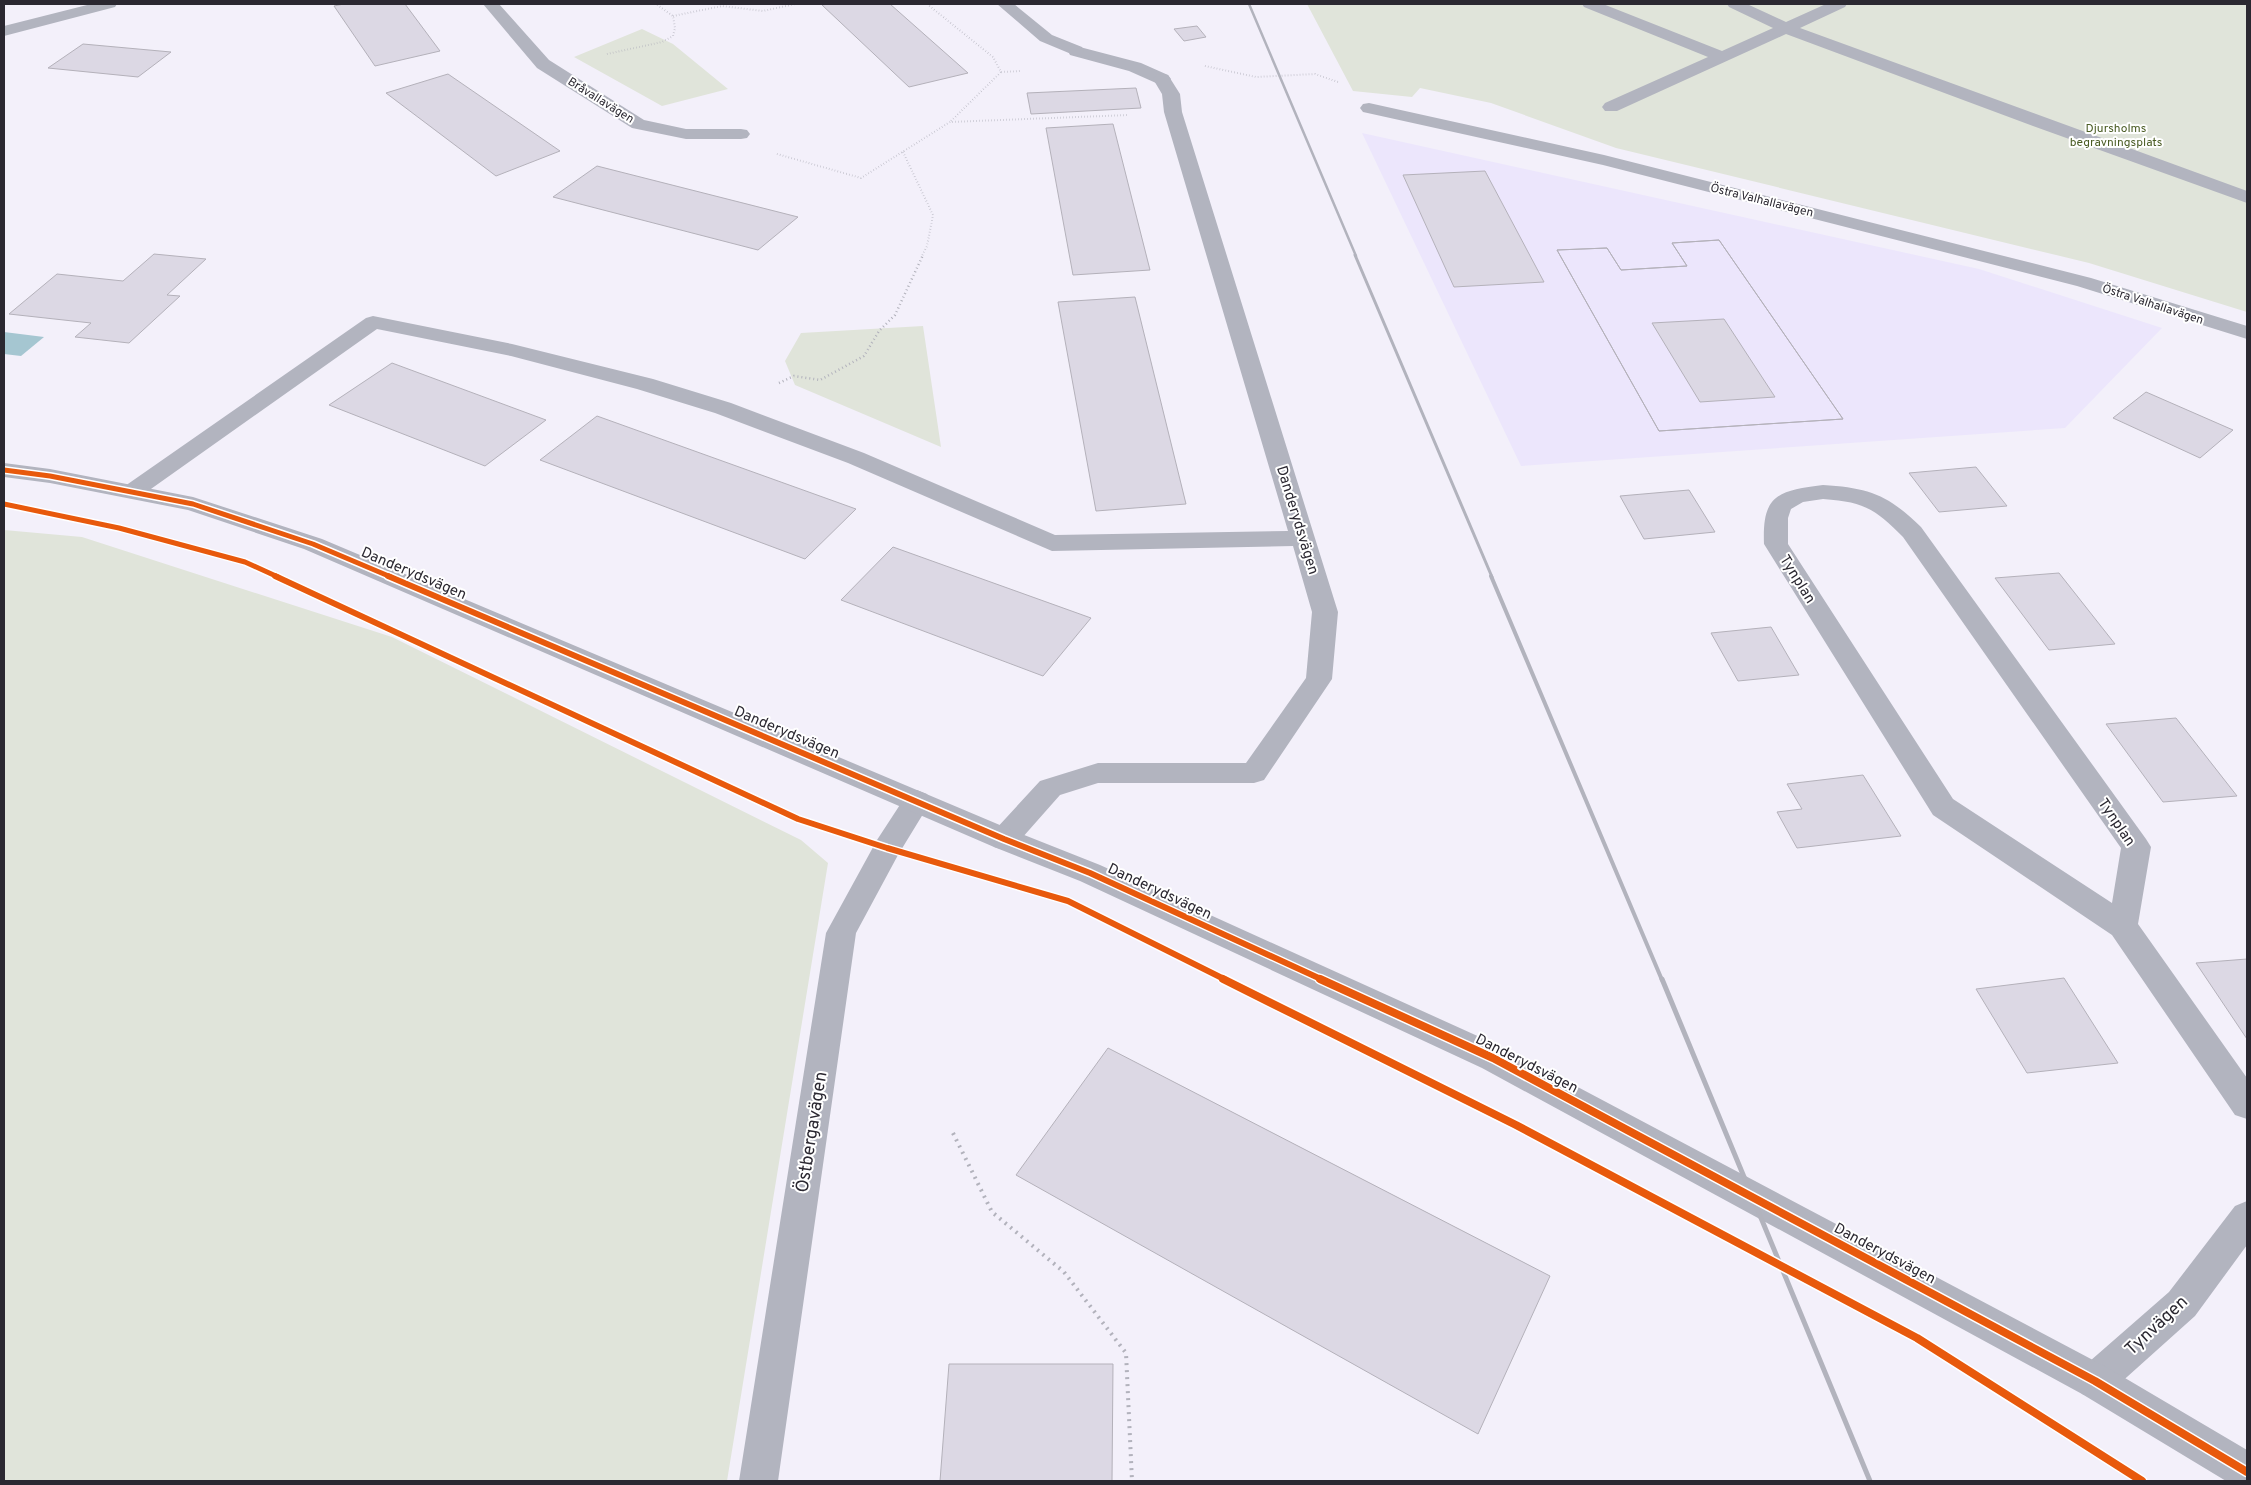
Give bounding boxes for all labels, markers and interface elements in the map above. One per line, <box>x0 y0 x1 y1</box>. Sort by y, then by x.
street label: Bråvallavägen <box>564 74 637 128</box>
park label: Djursholms begravningsplats <box>2070 121 2162 151</box>
street label: Östra Valhallavägen <box>1709 180 1815 221</box>
street label: Östra Valhallavägen <box>2100 281 2205 329</box>
street label: Danderydsvägen <box>1271 464 1322 577</box>
street label: Danderydsvägen <box>358 544 469 605</box>
street label: Tynplan <box>1774 552 1819 608</box>
street label: Danderydsvägen <box>731 703 842 764</box>
street label: Tynplan <box>2093 795 2139 850</box>
street label: Danderydsvägen <box>1104 860 1214 925</box>
street label: Danderydsvägen <box>1472 1030 1581 1098</box>
street label: Östbergavägen <box>790 1070 833 1194</box>
street label: Danderydsvägen <box>1830 1219 1939 1289</box>
street label: Tynvägen <box>2121 1291 2193 1361</box>

